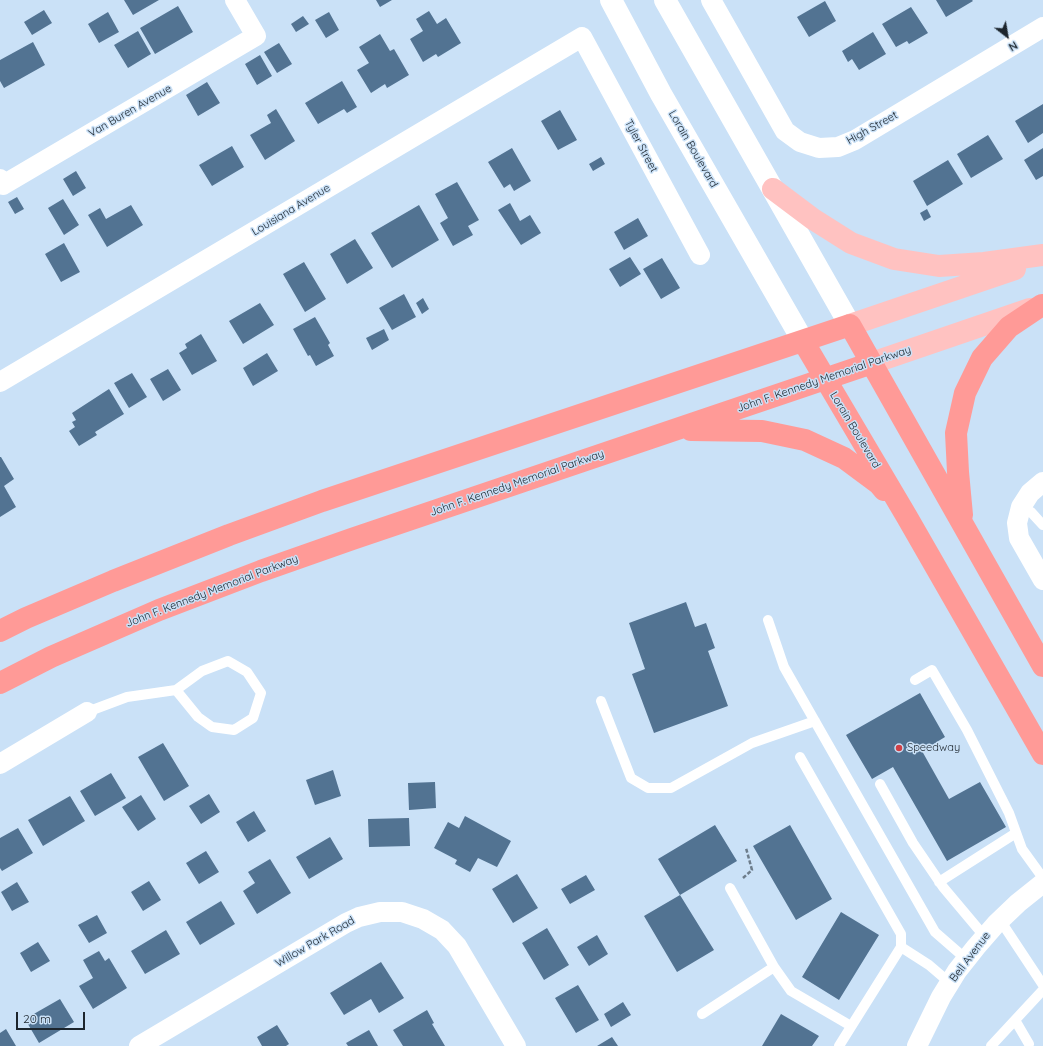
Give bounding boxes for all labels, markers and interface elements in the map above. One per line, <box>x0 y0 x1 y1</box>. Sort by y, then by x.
north arrow <box>987 16 1027 56</box>
text: N <box>1006 38 1020 54</box>
street label: Van Buren Avenue <box>86 82 174 140</box>
street label: Lorain Boulevard <box>666 108 720 190</box>
street label: High Street <box>844 109 900 147</box>
street label: Tyler Street <box>622 117 660 175</box>
street label: Louisiana Avenue <box>249 181 333 239</box>
street label: John F. Kennedy Memorial Parkway <box>735 343 913 415</box>
street label: Lorain Boulevard <box>827 389 883 471</box>
street label: John F. Kennedy Memorial Parkway <box>428 447 606 519</box>
street label: John F. Kennedy Memorial Parkway <box>124 552 300 630</box>
place label: Speedway <box>907 741 960 755</box>
marker: Speedway <box>894 743 904 753</box>
street label: Willow Park Road <box>273 914 357 970</box>
street label: Bell Avenue <box>947 929 993 985</box>
scale bar <box>18 1004 87 1030</box>
text: 20 m <box>23 1011 51 1026</box>

